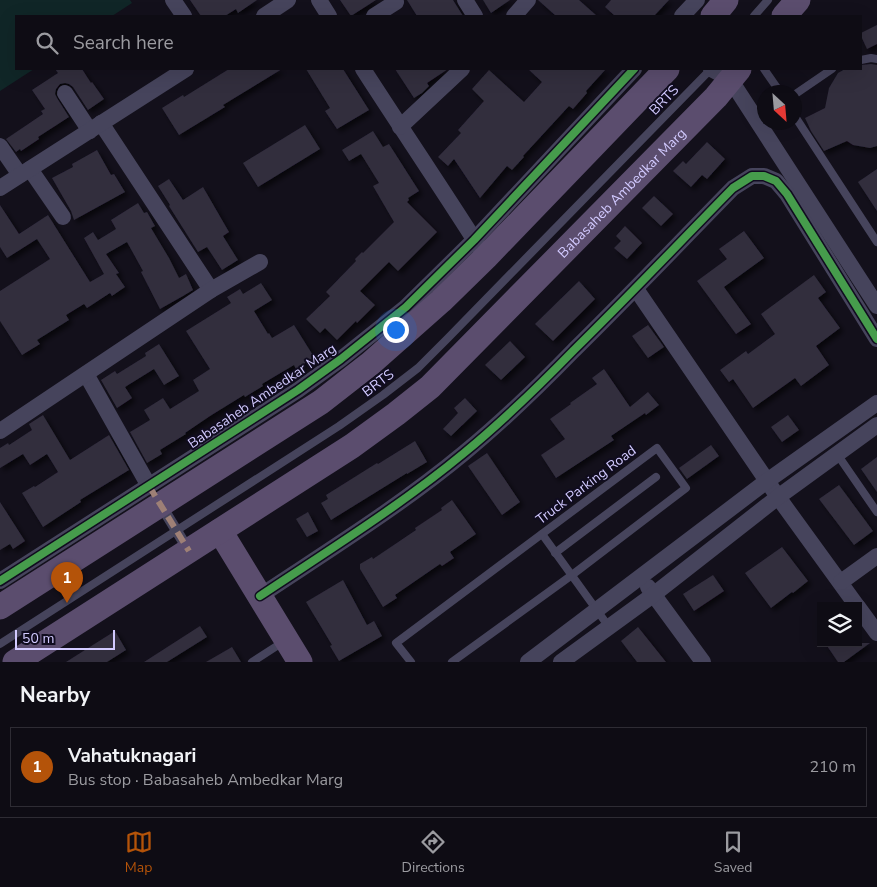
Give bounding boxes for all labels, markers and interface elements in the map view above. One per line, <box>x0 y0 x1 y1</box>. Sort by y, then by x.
search box <box>15 15 862 70</box>
icon: search <box>33 29 61 57</box>
text: Search here <box>73 30 174 56</box>
street label: BRTS <box>645 80 683 119</box>
north arrow <box>757 85 802 130</box>
street label: Babasaheb Ambedkar Marg <box>553 124 690 262</box>
your location <box>383 317 409 343</box>
street label: Babasaheb Ambedkar Marg <box>184 339 340 453</box>
street label: BRTS <box>358 365 398 401</box>
street label: Truck Parking Road <box>532 441 640 529</box>
pin: 1 <box>51 562 83 603</box>
map controls <box>817 602 862 647</box>
button: layers <box>817 602 862 647</box>
scale bar <box>15 627 115 650</box>
text: 50 m <box>22 629 54 648</box>
text: Nearby <box>20 681 90 709</box>
text: Vahatuknagari <box>68 743 196 769</box>
text: 1 <box>32 756 42 778</box>
text: 210 m <box>809 756 856 778</box>
text: Bus stop · Babasaheb Ambedkar Marg <box>68 769 343 791</box>
tab: Map <box>125 828 153 877</box>
tab: Directions <box>402 828 465 877</box>
tab: Saved <box>714 828 752 877</box>

